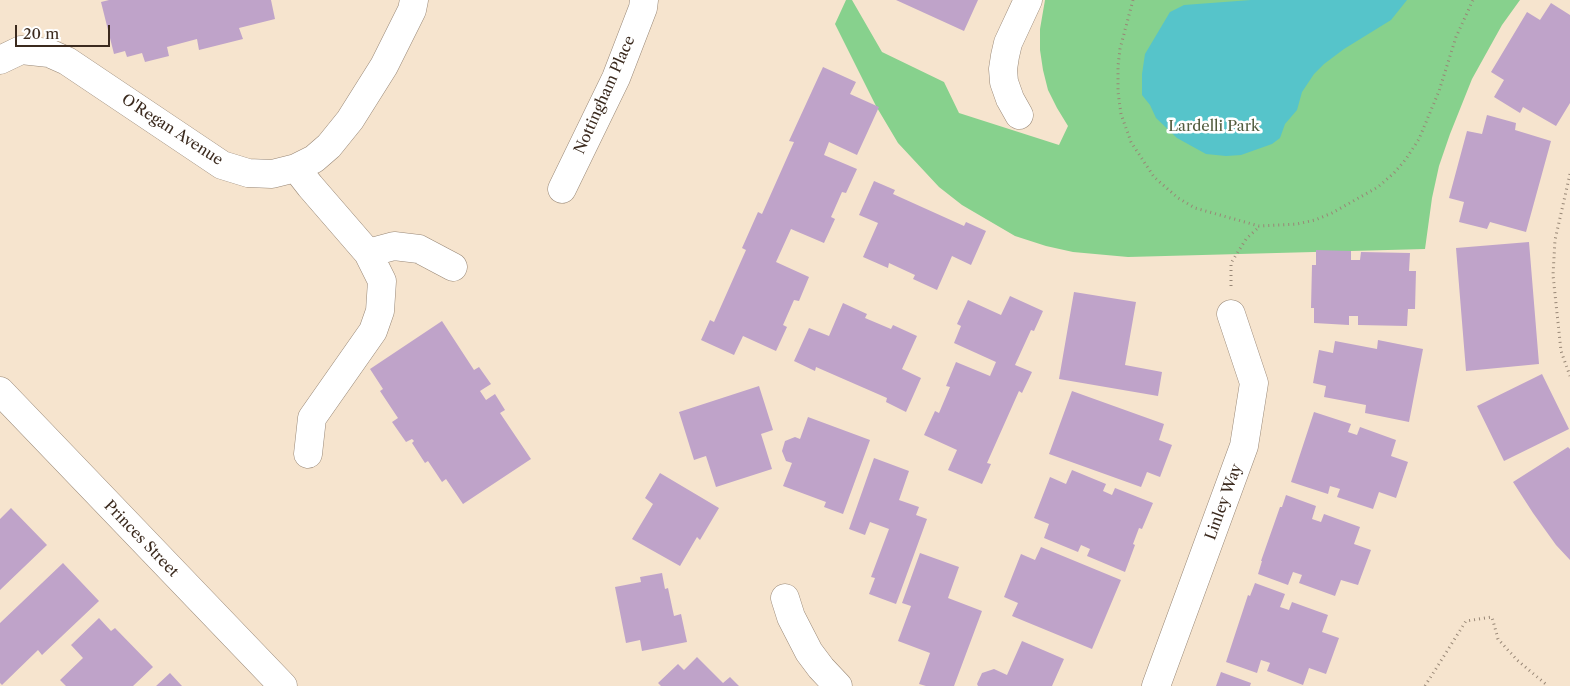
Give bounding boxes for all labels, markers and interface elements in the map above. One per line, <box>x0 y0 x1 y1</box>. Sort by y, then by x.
scale bar <box>18 15 112 47</box>
text: 20 m <box>23 24 59 43</box>
street label: Nottingham Place <box>571 33 639 157</box>
street label: O'Regan Avenue <box>118 90 226 170</box>
park label: Lardelli Park <box>1168 118 1260 136</box>
street label: Linley Way <box>1202 461 1246 543</box>
street label: Princes Street <box>100 497 182 581</box>

